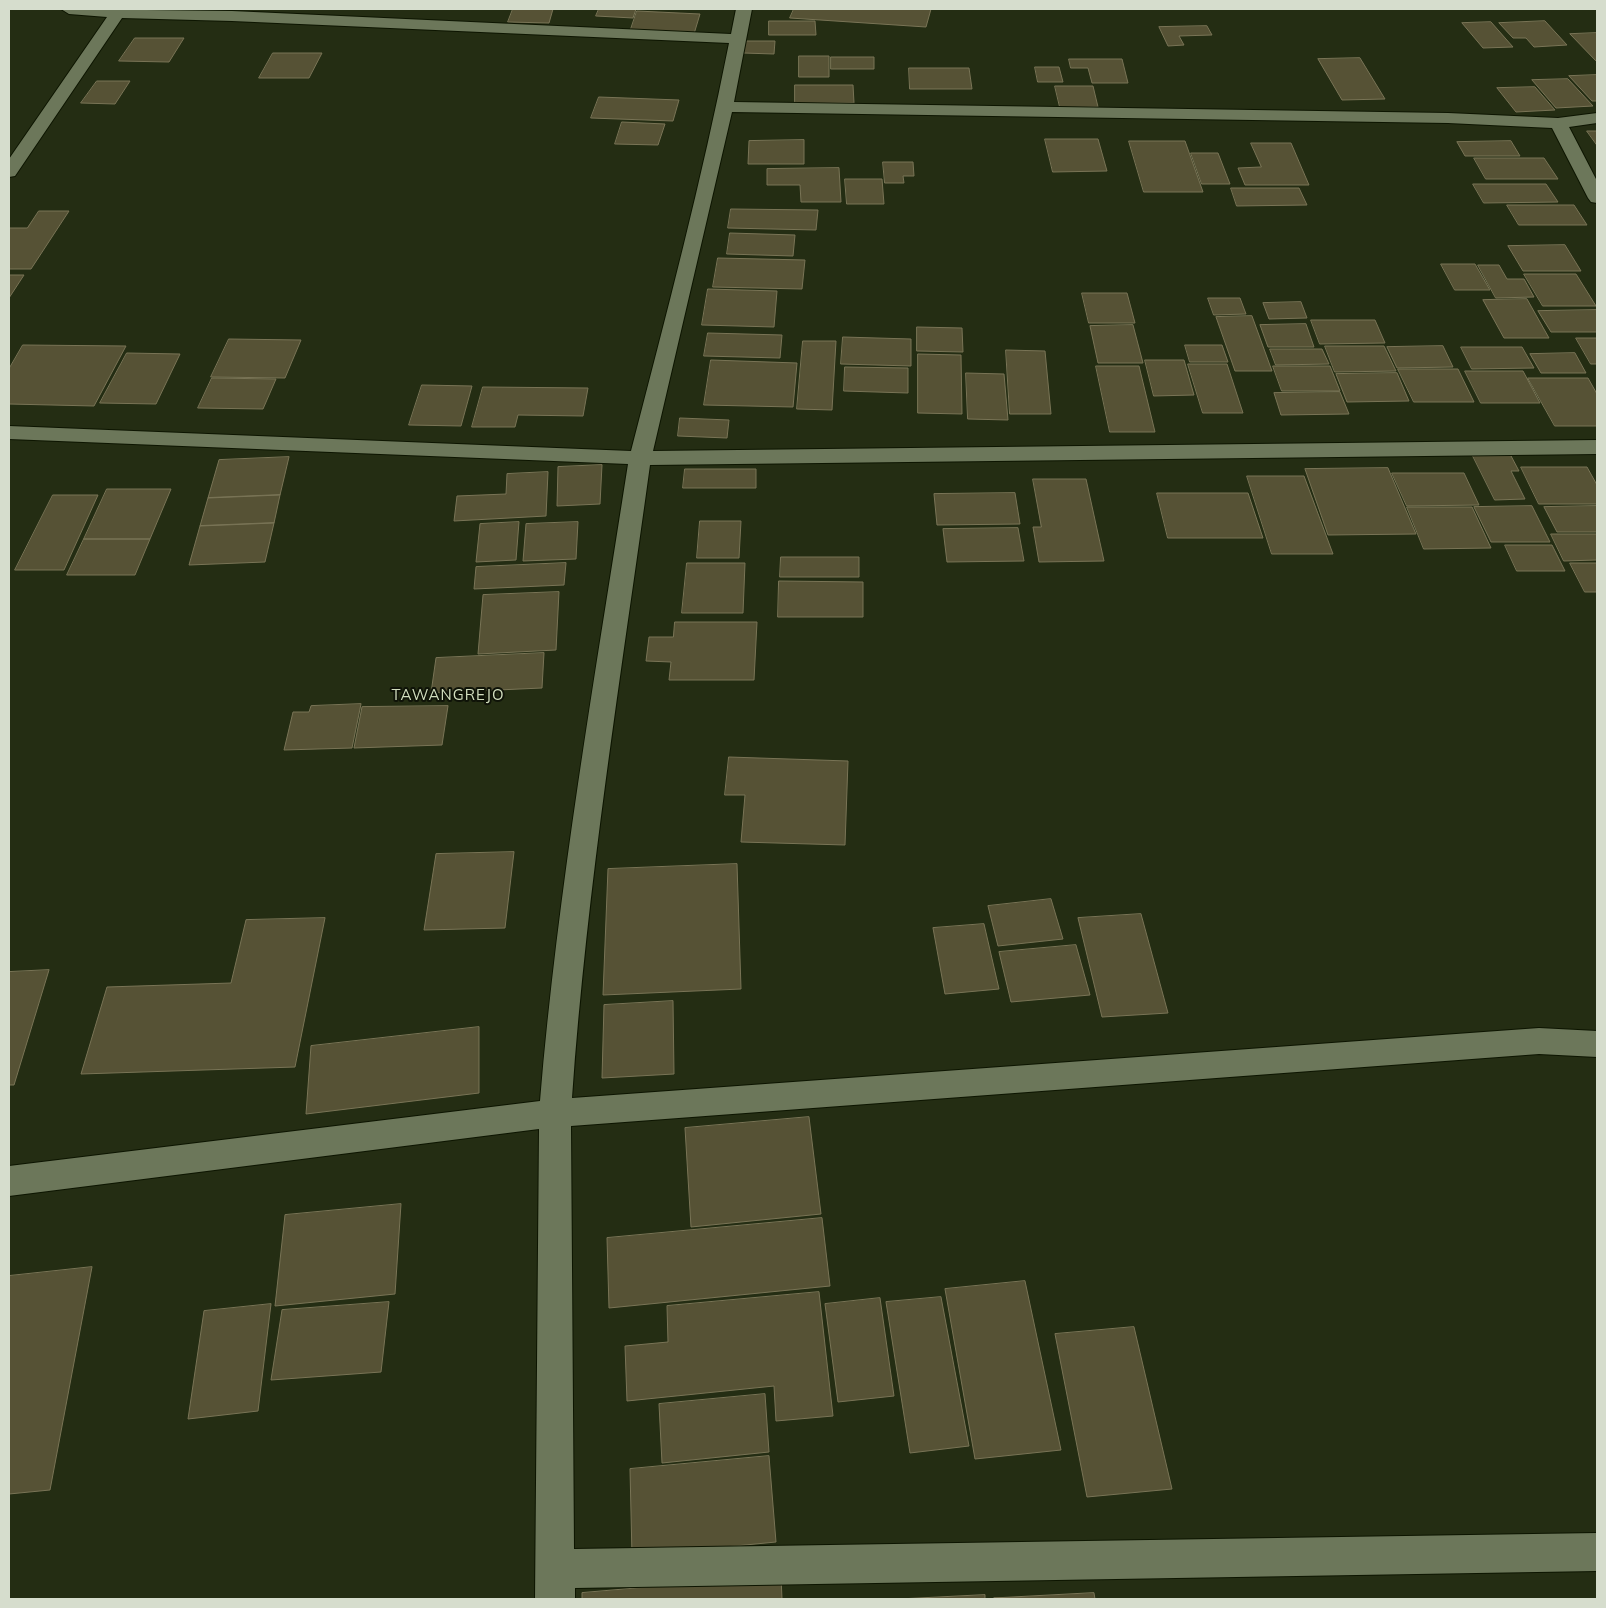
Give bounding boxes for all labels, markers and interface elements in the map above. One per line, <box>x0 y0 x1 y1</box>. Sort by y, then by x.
district label: TAWANGREJO <box>390 686 506 704</box>

